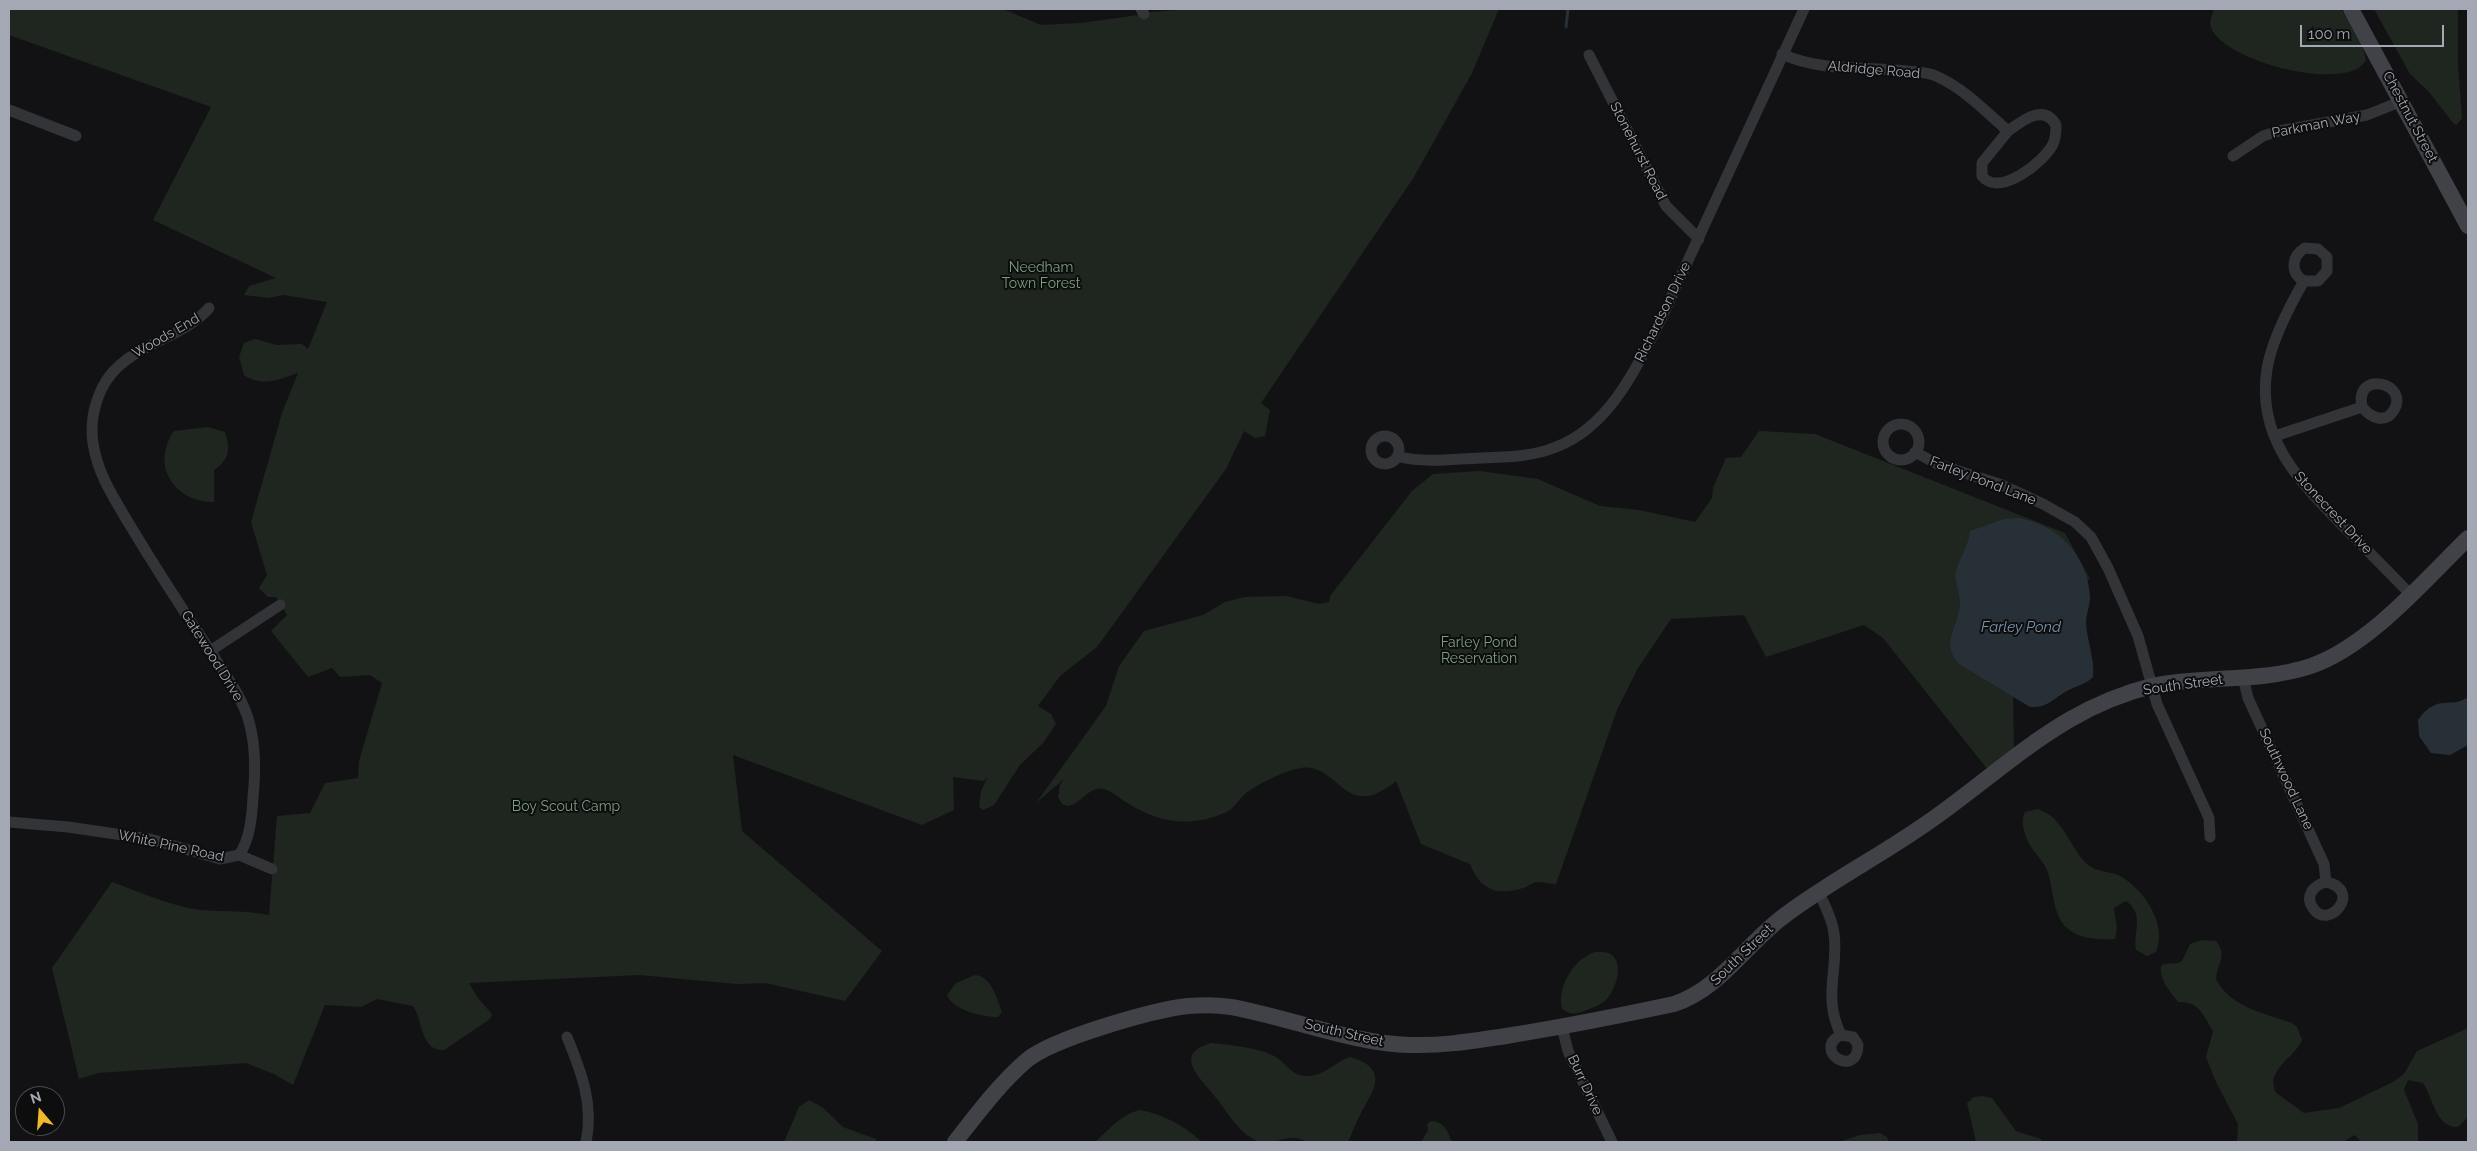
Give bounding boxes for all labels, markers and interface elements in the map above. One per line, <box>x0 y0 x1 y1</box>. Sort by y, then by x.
scale bar <box>2302 15 2446 47</box>
text: 100 m <box>2308 25 2350 43</box>
street label: Aldridge Road <box>1827 58 1921 82</box>
street label: Chestnut Street <box>2379 68 2441 166</box>
street label: Stonehurst Road <box>1606 99 1670 203</box>
street label: Parkman Way <box>2270 108 2362 142</box>
street label: Richardson Drive <box>1632 259 1694 365</box>
park label: Needham Town Forest <box>1002 260 1080 292</box>
street label: Woods End <box>129 310 203 362</box>
street label: Farley Pond Lane <box>1928 453 2038 509</box>
street label: Stonecrest Drive <box>2290 468 2376 558</box>
street label: Gatewood Drive <box>177 608 247 704</box>
water label: Farley Pond <box>1981 618 2061 636</box>
park label: Farley Pond Reservation <box>1441 635 1517 668</box>
street label: South Street <box>2142 671 2224 699</box>
street label: Southwood Lane <box>2255 726 2317 832</box>
park label: Boy Scout Camp <box>512 799 620 815</box>
street label: White Pine Road <box>117 827 225 865</box>
street label: South Street <box>1707 921 1777 989</box>
street label: South Street <box>1303 1016 1385 1050</box>
street label: Burr Drive <box>1564 1052 1606 1118</box>
north arrow <box>15 1086 65 1136</box>
text: N <box>28 1088 43 1107</box>

